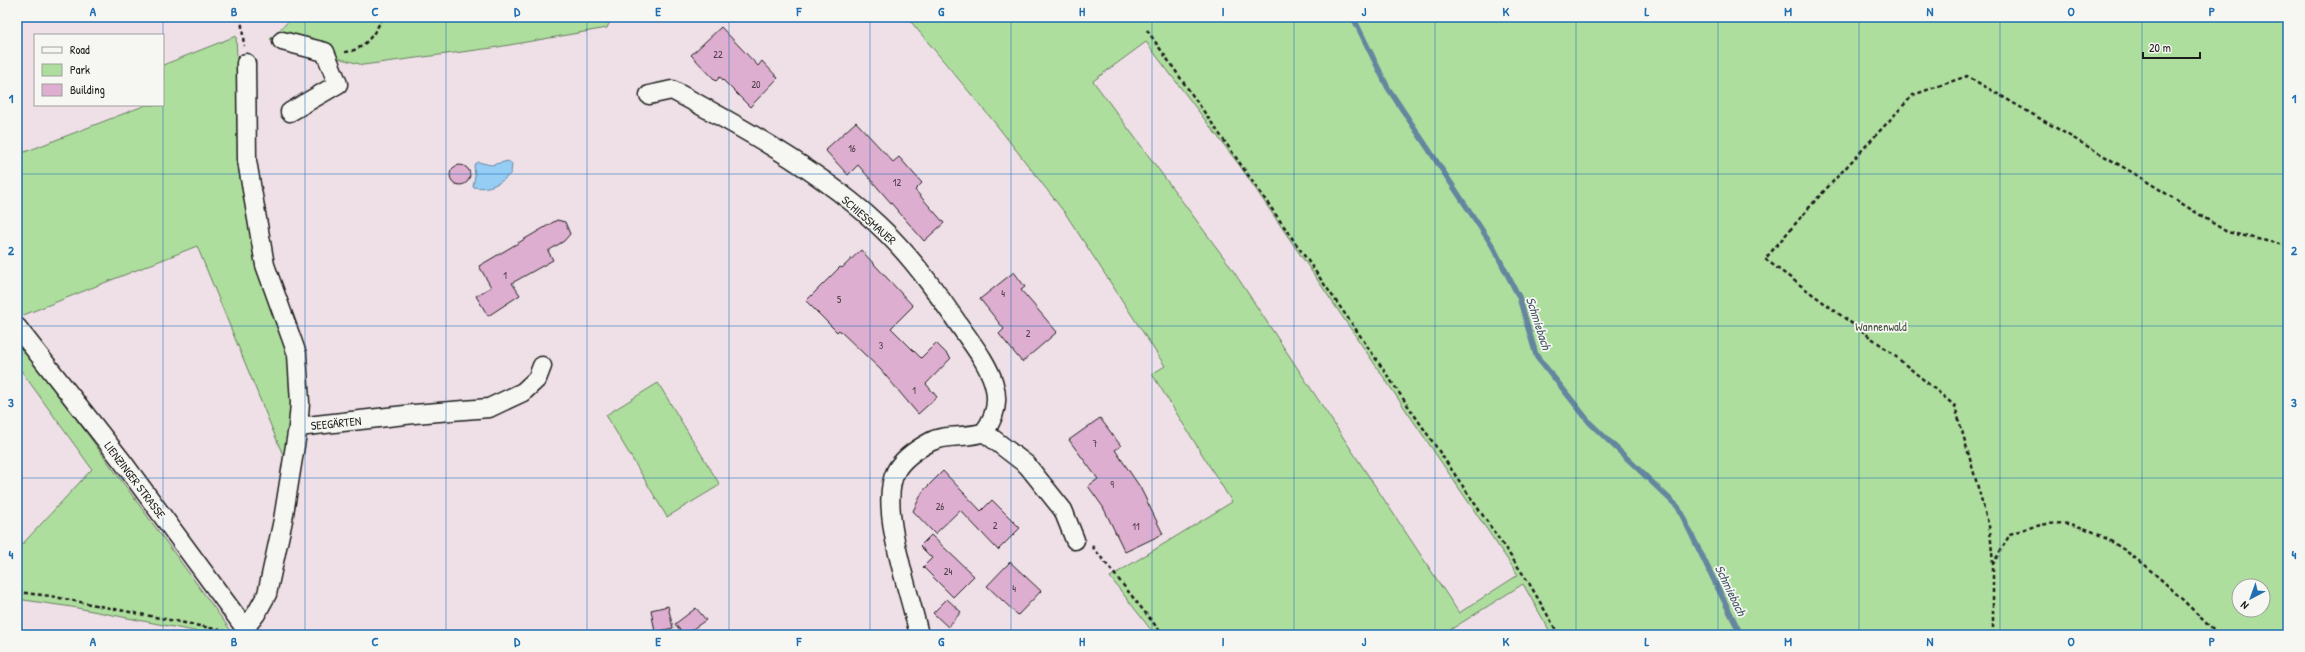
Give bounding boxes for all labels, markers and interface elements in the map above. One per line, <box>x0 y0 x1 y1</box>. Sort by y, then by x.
text: A <box>90 2 97 20</box>
text: B <box>231 2 238 20</box>
text: C <box>371 2 379 20</box>
text: D <box>514 2 521 20</box>
text: E <box>655 2 661 20</box>
text: F <box>796 2 803 20</box>
text: G <box>938 2 945 20</box>
text: H <box>1079 2 1085 20</box>
text: I <box>1221 2 1225 20</box>
text: J <box>1362 2 1367 20</box>
text: K <box>1503 2 1510 20</box>
text: L <box>1645 2 1650 20</box>
text: M <box>1784 2 1792 20</box>
text: N <box>1927 2 1934 20</box>
text: O <box>2067 2 2075 20</box>
text: P <box>2209 2 2215 20</box>
legend <box>34 34 164 106</box>
scale bar <box>2143 34 2200 60</box>
text: 20 m <box>2149 39 2171 56</box>
text: Road <box>70 41 90 58</box>
house number: 22 <box>713 48 723 61</box>
text: Park <box>70 61 90 78</box>
house number: 20 <box>751 78 761 91</box>
text: Building <box>70 81 105 98</box>
text: 1 <box>9 89 14 107</box>
text: 1 <box>2292 89 2297 107</box>
house number: 16 <box>848 142 856 155</box>
house number: 12 <box>893 176 901 189</box>
street label: SCHIESSMAUER <box>838 192 900 249</box>
text: 2 <box>8 241 15 259</box>
text: 2 <box>2291 241 2298 259</box>
house number: 1 <box>503 269 507 282</box>
house number: 4 <box>1001 287 1005 300</box>
house number: 5 <box>837 293 842 306</box>
water label: Schmiebach <box>1522 294 1556 353</box>
park label: Wannenwald <box>1855 318 1907 335</box>
house number: 2 <box>1026 327 1031 340</box>
house number: 3 <box>879 339 884 352</box>
house number: 1 <box>912 384 916 397</box>
text: 3 <box>8 393 14 411</box>
text: 3 <box>2291 393 2297 411</box>
street label: SEEGÄRTEN <box>310 412 362 434</box>
house number: 7 <box>1093 437 1098 450</box>
street label: LIENZINGER STRASSE <box>100 438 170 523</box>
house number: 9 <box>1110 478 1114 491</box>
house number: 26 <box>936 500 944 513</box>
house number: 2 <box>993 519 998 532</box>
house number: 11 <box>1132 520 1140 533</box>
text: 4 <box>9 545 14 563</box>
text: 4 <box>2292 545 2297 563</box>
water label: Schmiebach <box>1711 562 1752 620</box>
house number: 24 <box>944 565 952 578</box>
north arrow <box>2231 578 2271 618</box>
house number: 4 <box>1012 582 1016 595</box>
text: N <box>2238 598 2251 613</box>
text: A <box>90 632 97 650</box>
text: B <box>231 632 238 650</box>
text: C <box>371 632 379 650</box>
text: D <box>514 632 521 650</box>
text: E <box>655 632 661 650</box>
text: F <box>796 632 803 650</box>
text: G <box>938 632 945 650</box>
text: H <box>1079 632 1085 650</box>
text: I <box>1221 632 1225 650</box>
text: J <box>1362 632 1367 650</box>
text: K <box>1503 632 1510 650</box>
text: L <box>1645 632 1650 650</box>
text: M <box>1784 632 1792 650</box>
text: N <box>1927 632 1934 650</box>
text: O <box>2067 632 2075 650</box>
text: P <box>2209 632 2215 650</box>

